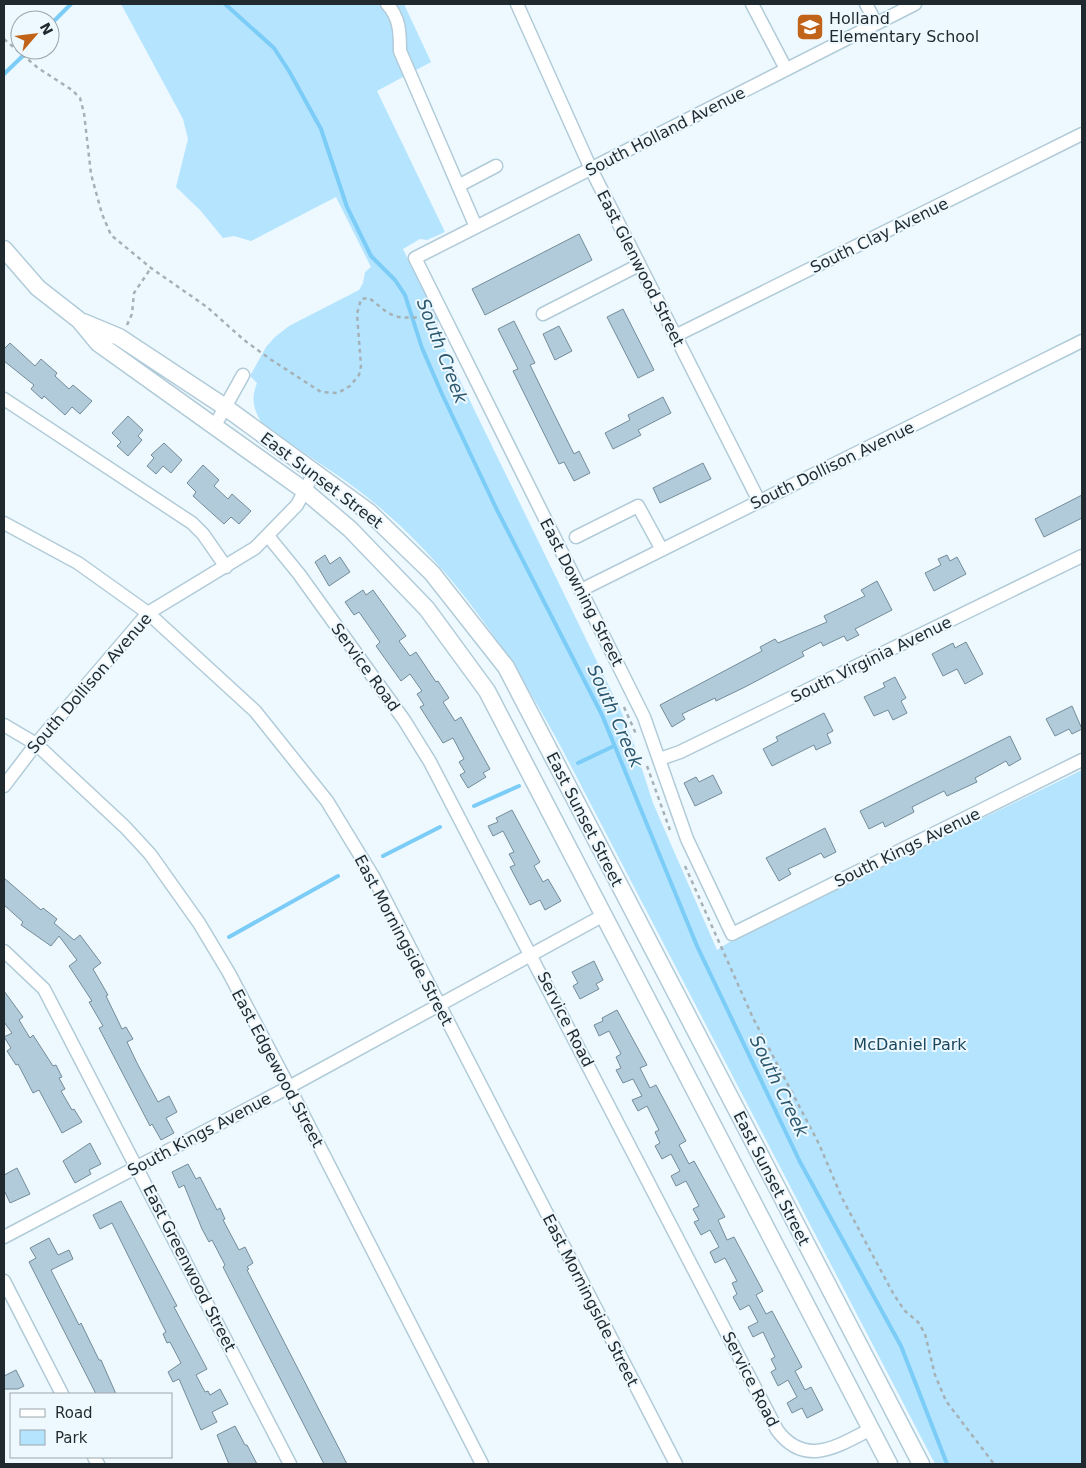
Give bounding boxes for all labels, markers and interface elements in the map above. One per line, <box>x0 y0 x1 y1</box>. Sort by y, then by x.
place label: Holland Elementary School <box>829 9 979 46</box>
north arrow <box>10 10 60 60</box>
school or university icon: Holland Elementary School <box>795 12 825 42</box>
text: N <box>37 20 56 38</box>
street label: South Holland Avenue <box>582 83 748 180</box>
street label: East Glenwood Street <box>593 187 688 350</box>
street label: South Clay Avenue <box>807 194 951 277</box>
water label: South Creek <box>413 295 473 408</box>
street label: South Dollison Avenue <box>747 417 917 513</box>
street label: East Sunset Street <box>257 428 387 533</box>
street label: East Downing Street <box>536 515 627 669</box>
street label: South Dollison Avenue <box>23 609 156 757</box>
street label: South Virginia Avenue <box>788 612 955 707</box>
street label: Service Road <box>327 619 404 715</box>
water label: South Creek <box>583 661 648 772</box>
street label: East Sunset Street <box>542 749 627 890</box>
street label: South Kings Avenue <box>831 804 983 891</box>
street label: East Morningside Street <box>350 852 457 1029</box>
street label: Service Road <box>533 968 598 1070</box>
street label: East Edgewood Street <box>228 986 327 1151</box>
water label: South Creek <box>746 1031 814 1141</box>
park label: McDaniel Park <box>853 1035 967 1054</box>
street label: South Kings Avenue <box>124 1089 274 1180</box>
street label: East Sunset Street <box>729 1108 814 1249</box>
street label: East Greenwood Street <box>139 1182 240 1355</box>
street label: East Morningside Street <box>539 1211 642 1390</box>
street label: Service Road <box>718 1328 783 1430</box>
legend <box>10 1393 172 1458</box>
text: Road <box>55 1404 93 1422</box>
text: Park <box>55 1429 88 1447</box>

